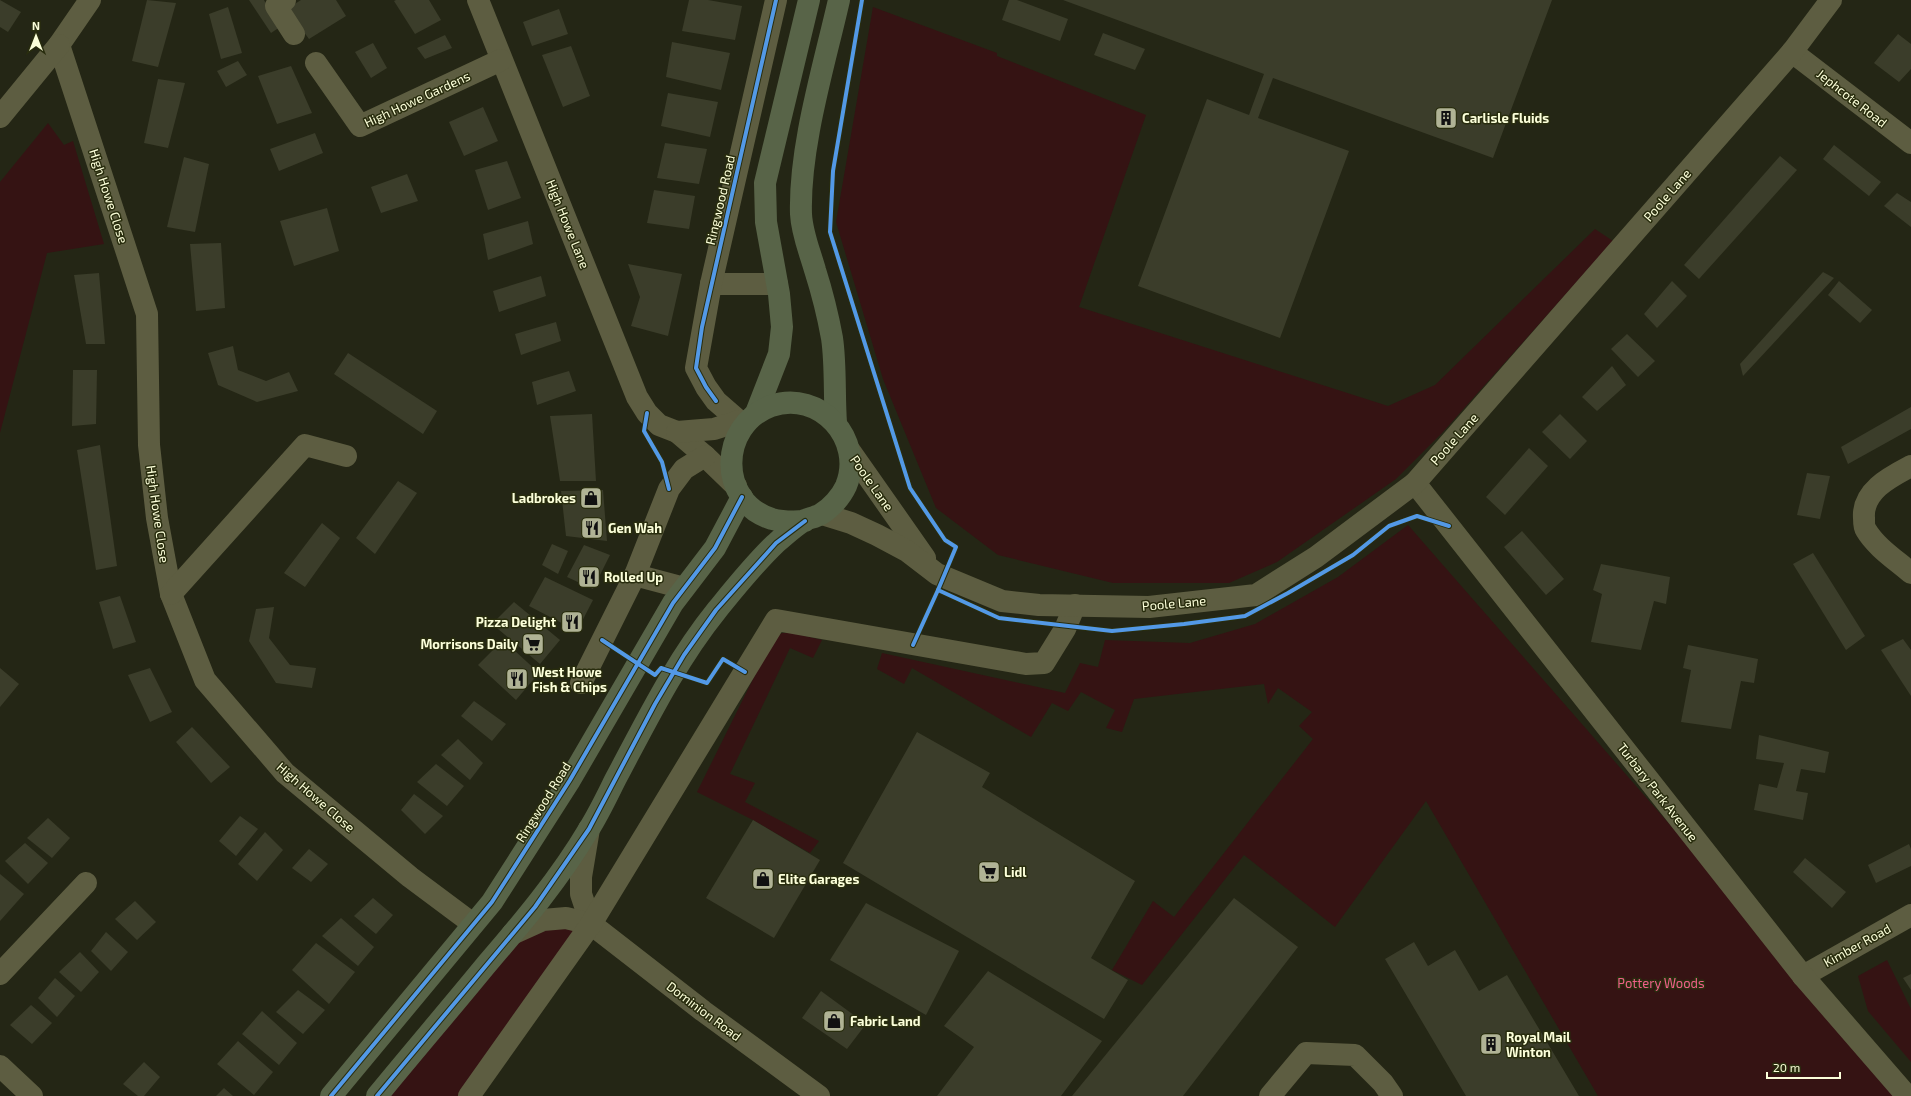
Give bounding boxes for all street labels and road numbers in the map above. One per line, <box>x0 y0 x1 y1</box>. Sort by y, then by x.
street label: Jephcote Road <box>1814 66 1890 130</box>
street label: High Howe Gardens <box>361 67 473 131</box>
street label: High Howe Close <box>86 147 132 245</box>
street label: Ringwood Road <box>702 153 738 247</box>
street label: Poole Lane <box>1640 165 1694 225</box>
street label: High Howe Lane <box>543 177 593 271</box>
street label: Poole Lane <box>1426 410 1482 468</box>
street label: Poole Lane <box>847 452 897 514</box>
street label: High Howe Close <box>143 464 173 564</box>
street label: Poole Lane <box>1141 592 1207 614</box>
street label: Turbary Park Avenue <box>1614 739 1702 845</box>
street label: High Howe Close <box>274 759 358 835</box>
street label: Ringwood Road <box>512 759 574 845</box>
street label: Kimber Road <box>1821 920 1893 970</box>
street label: Dominion Road <box>664 978 744 1044</box>

